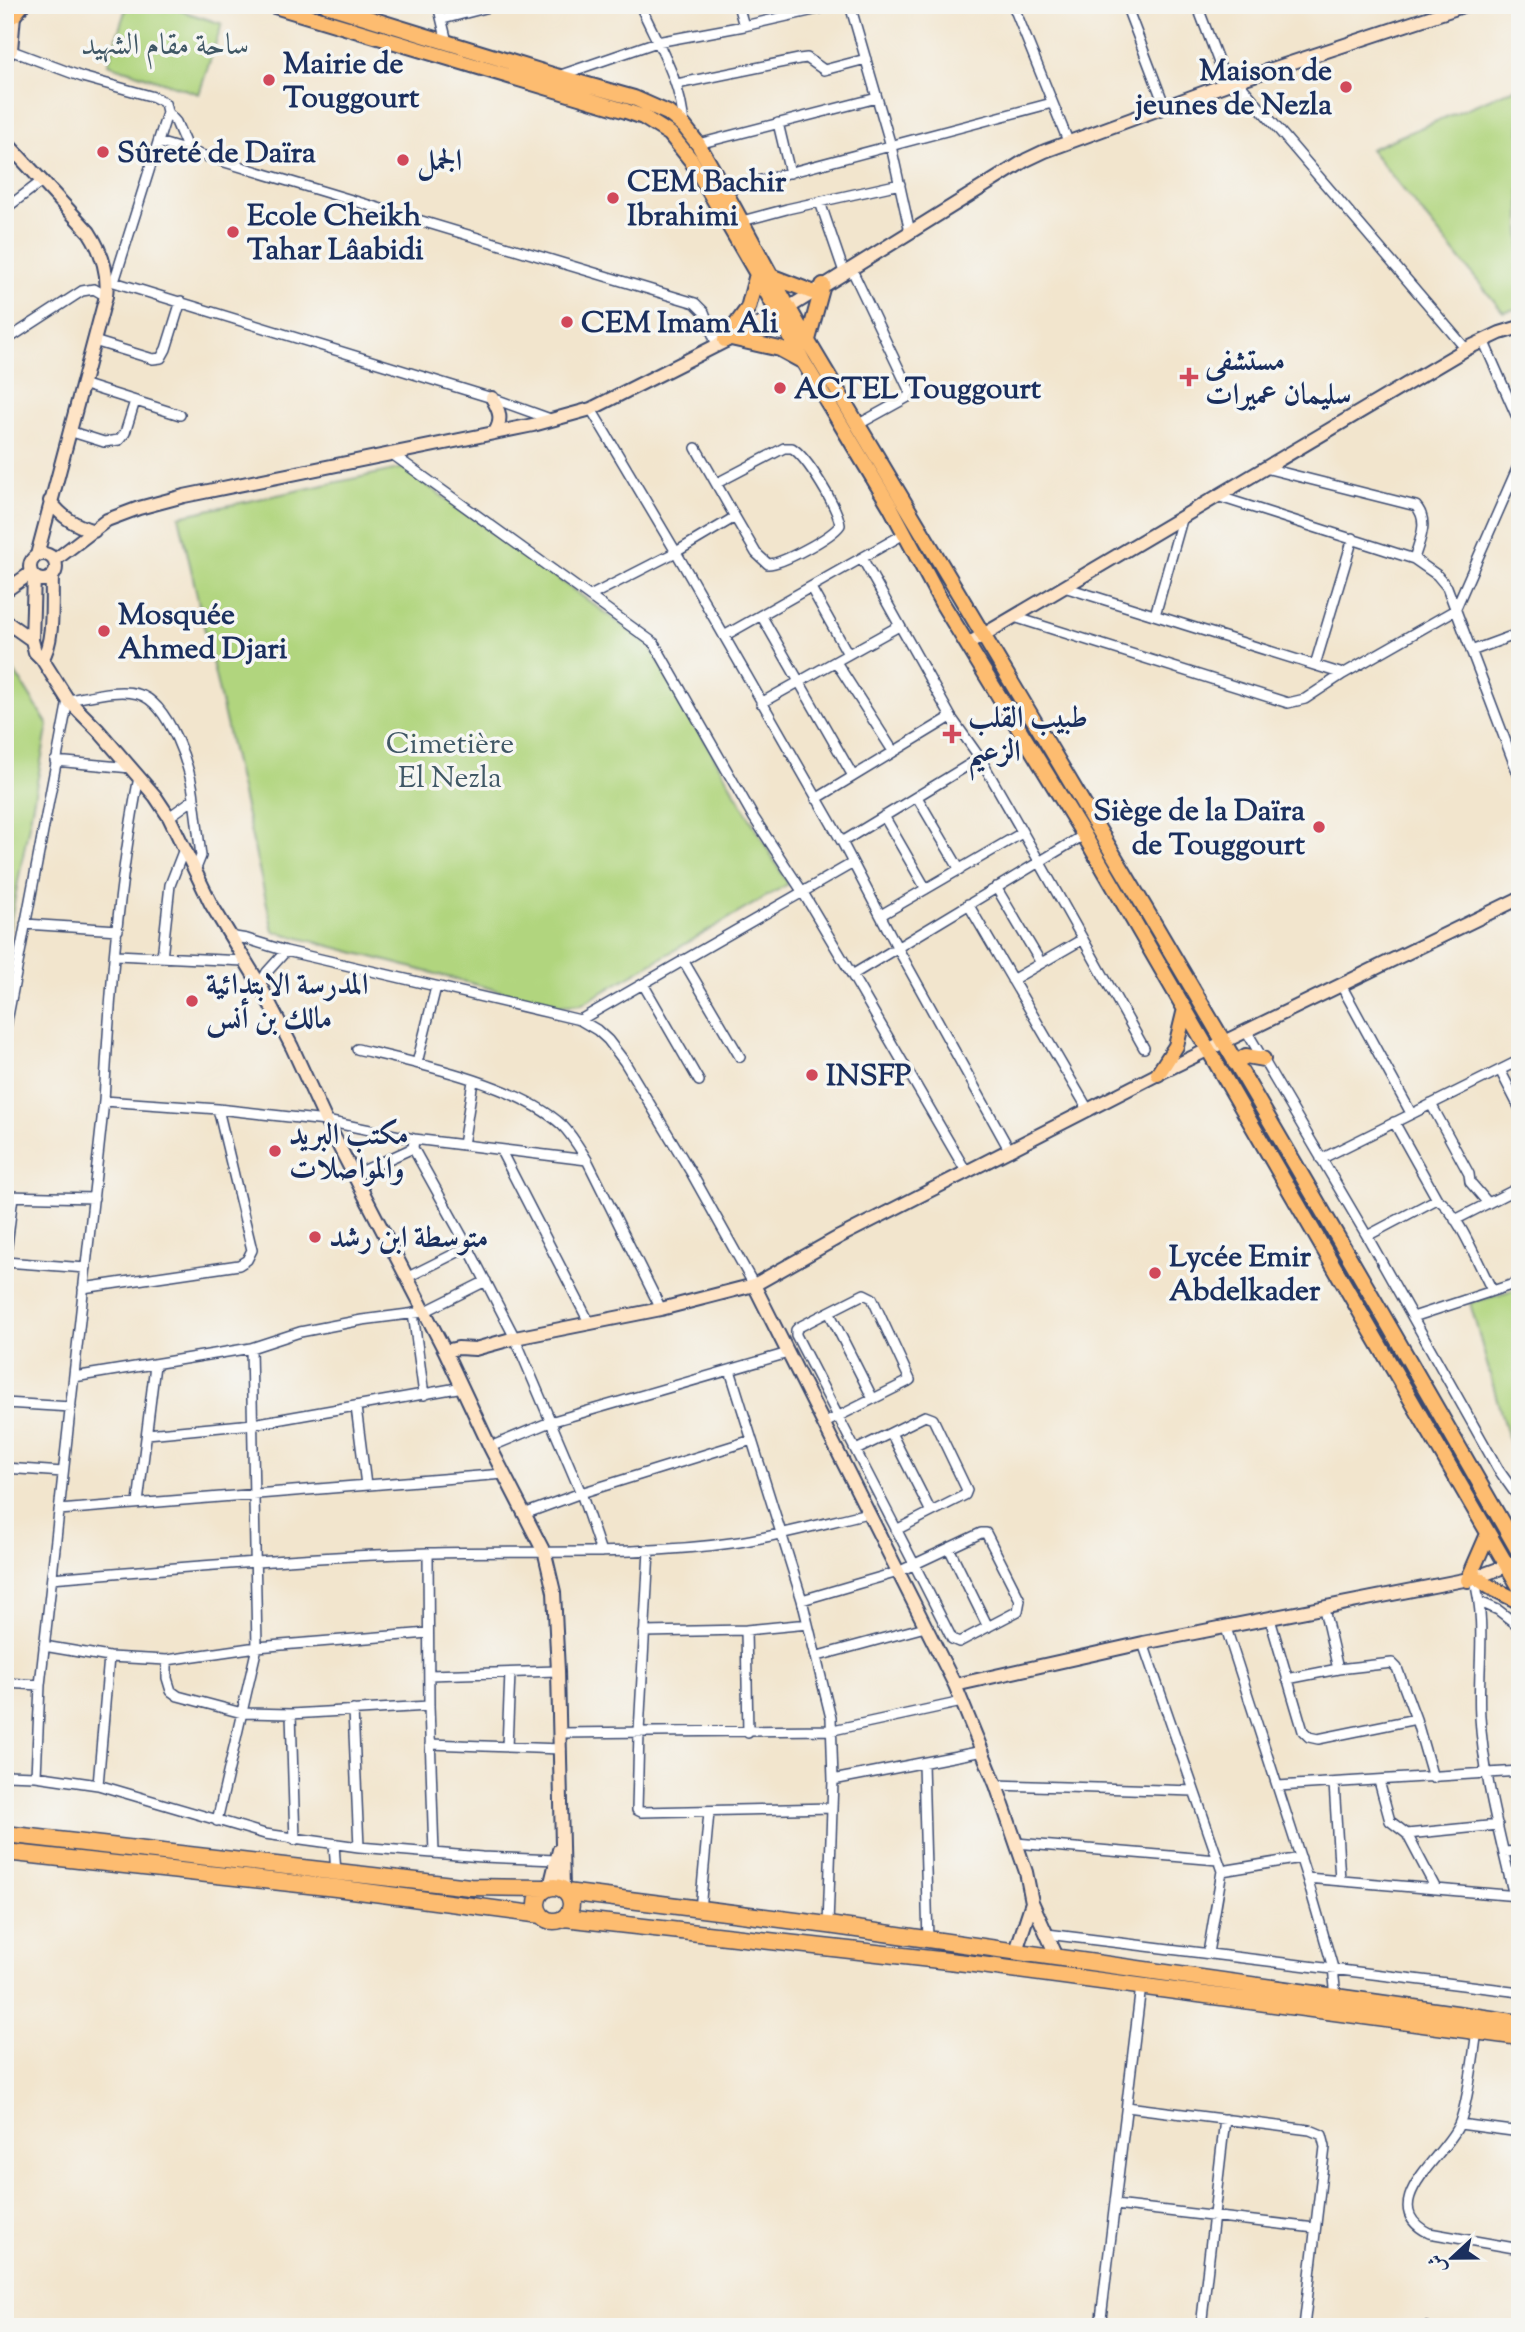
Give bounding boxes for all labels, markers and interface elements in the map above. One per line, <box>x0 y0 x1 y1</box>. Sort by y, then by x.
park label: ساحة مقام الشهيد <box>81 25 249 70</box>
place label: Mairie de Touggourt <box>283 44 420 121</box>
place label: Maison de jeunes de Nezla <box>1135 51 1332 128</box>
marker: Mairie de Touggourt <box>261 72 277 88</box>
marker: Maison de jeunes de Nezla <box>1338 79 1354 95</box>
place label: Sûreté de Daïra <box>117 133 316 176</box>
place label: الجمل <box>417 141 462 184</box>
marker: Sûreté de Daïra <box>95 144 111 160</box>
marker: الجمل <box>395 152 411 168</box>
place label: CEM Bachir Ibrahimi <box>627 162 787 239</box>
marker: CEM Bachir Ibrahimi <box>605 190 621 206</box>
place label: Ecole Cheikh Tahar Lâabidi <box>247 196 424 273</box>
marker: Ecole Cheikh Tahar Lâabidi <box>225 224 241 240</box>
place label: CEM Imam Ali <box>581 303 779 346</box>
marker: CEM Imam Ali <box>559 314 575 330</box>
place label: مستشفى سليمان عميرات <box>1204 341 1352 418</box>
marker: مستشفى سليمان عميرات <box>1179 367 1199 387</box>
place label: ACTEL Touggourt <box>794 369 1042 412</box>
marker: ACTEL Touggourt <box>772 380 788 396</box>
place label: Mosquée Ahmed Djari <box>118 595 288 672</box>
marker: Mosquée Ahmed Djari <box>96 623 112 639</box>
place label: طبيب القلب الزعيم <box>968 698 1088 781</box>
park label: Cimetière El Nezla <box>386 724 514 801</box>
marker: طبيب القلب الزعيم <box>942 724 962 744</box>
place label: Siège de la Daïra de Touggourt <box>1093 791 1306 868</box>
marker: Siège de la Daïra de Touggourt <box>1311 819 1327 835</box>
place label: المدرسة الابتدائية مالك بن أنس <box>206 965 368 1042</box>
marker: المدرسة الابتدائية مالك بن أنس <box>184 993 200 1009</box>
place label: INSFP <box>826 1056 911 1099</box>
marker: INSFP <box>804 1067 820 1083</box>
place label: مكتب البريد والمواصلات <box>289 1115 409 1192</box>
marker: مكتب البريد والمواصلات <box>267 1143 283 1159</box>
place label: متوسطة ابن رشد <box>329 1218 488 1261</box>
marker: متوسطة ابن رشد <box>307 1229 323 1245</box>
place label: Lycée Emir Abdelkader <box>1169 1237 1321 1314</box>
marker: Lycée Emir Abdelkader <box>1147 1265 1163 1281</box>
north arrow <box>1416 2224 1486 2294</box>
text: ش <box>1423 2250 1455 2277</box>

